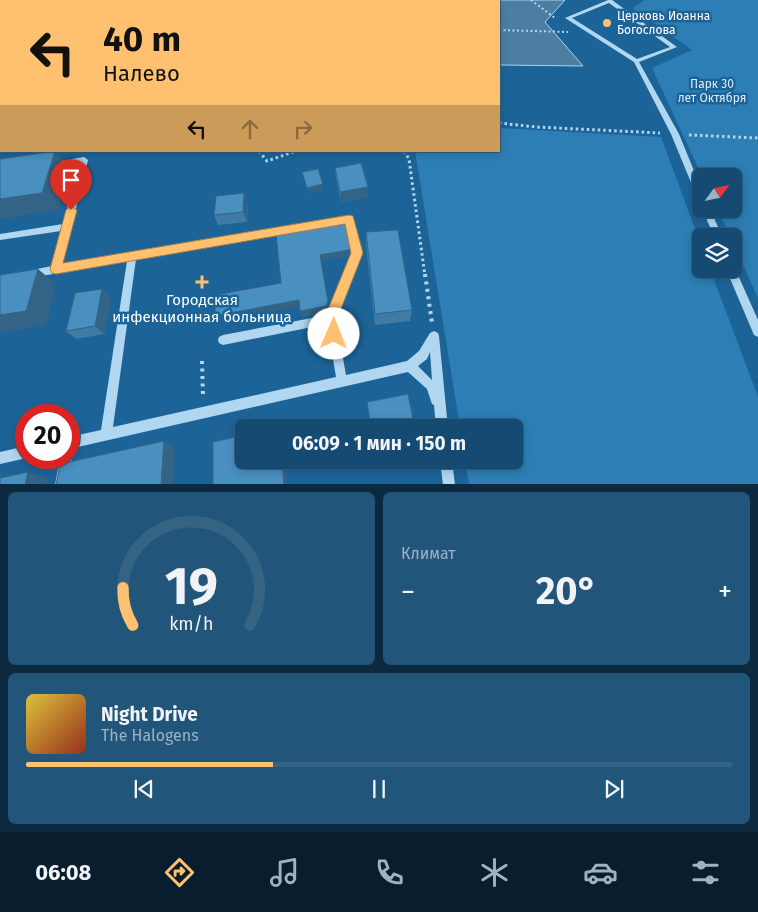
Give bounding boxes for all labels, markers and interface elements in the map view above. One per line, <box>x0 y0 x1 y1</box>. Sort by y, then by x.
place label: Церковь Иоанна Богослова <box>617 9 710 37</box>
marker: Церковь Иоанна Богослова <box>601 17 613 29</box>
text: 40 m <box>103 18 181 60</box>
icon: left <box>20 20 85 85</box>
text: Налево <box>103 60 180 87</box>
park label: Парк 30 лет Октября <box>678 77 746 105</box>
icon: left <box>183 115 211 143</box>
icon: ahead <box>236 115 264 143</box>
icon: right <box>289 115 317 143</box>
pin <box>50 159 92 210</box>
icon: arrive <box>57 166 85 194</box>
north arrow <box>692 168 742 218</box>
map controls <box>692 168 742 278</box>
button: layers <box>692 228 742 278</box>
marker: Городская инфекционная больница <box>195 275 209 289</box>
place label: Городская инфекционная больница <box>112 291 292 326</box>
position arrow <box>307 307 359 359</box>
speed limit sign: 20 <box>15 404 80 469</box>
text: 06:09 · 1 мин · 150 m <box>292 432 466 455</box>
text: Климат <box>401 544 456 563</box>
text: 19 <box>165 555 218 618</box>
text: 20° <box>536 568 597 614</box>
text: − <box>401 575 415 608</box>
text: + <box>718 575 732 608</box>
text: km/h <box>169 613 214 635</box>
text: Night Drive <box>101 703 198 726</box>
text: The Halogens <box>101 726 199 745</box>
icon: previous <box>130 775 158 803</box>
icon: pause <box>365 775 393 803</box>
icon: next <box>600 775 628 803</box>
icon: directions <box>162 855 197 890</box>
icon: music <box>267 855 302 890</box>
icon: phone <box>372 855 407 890</box>
icon: climate <box>477 855 512 890</box>
icon: car <box>583 855 618 890</box>
icon: filters <box>688 855 723 890</box>
text: 06:08 <box>35 859 91 886</box>

